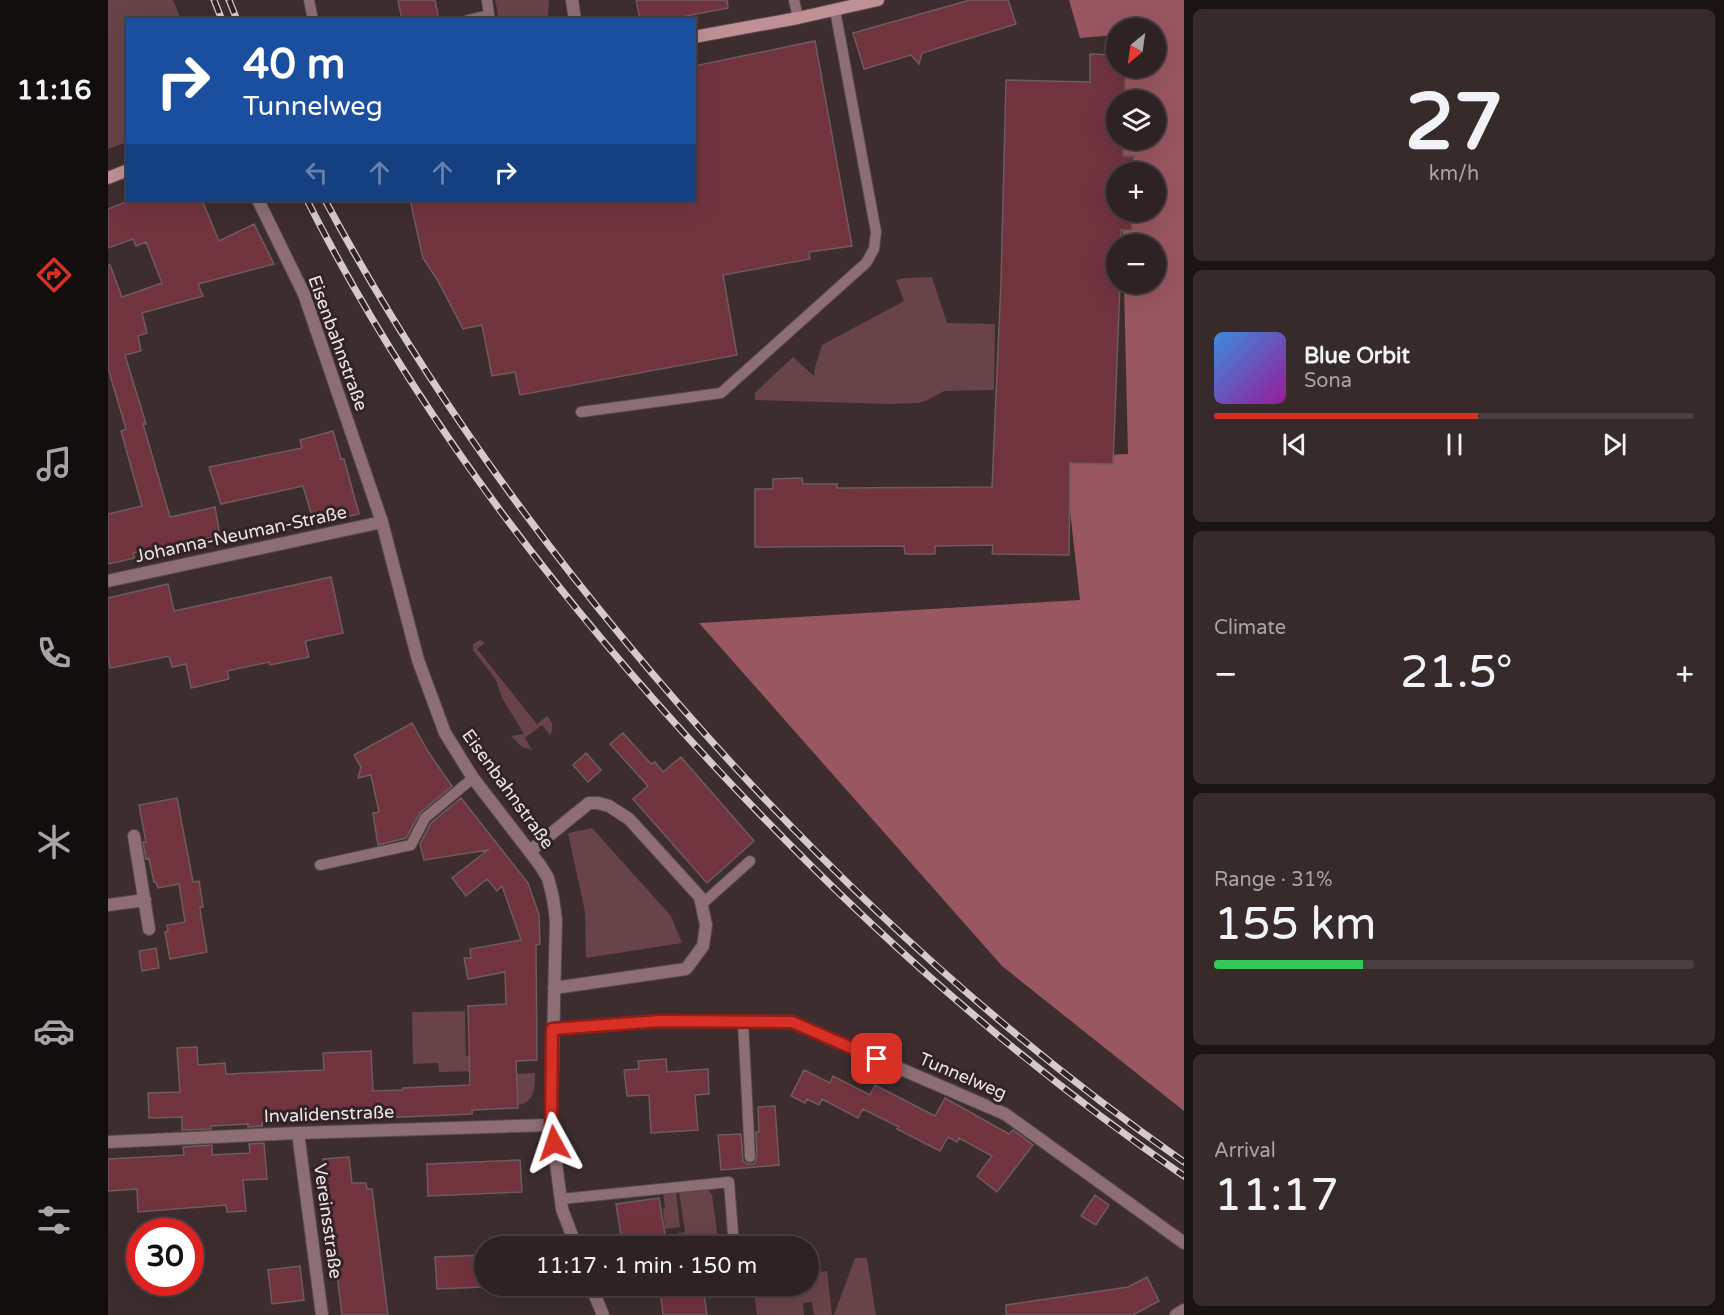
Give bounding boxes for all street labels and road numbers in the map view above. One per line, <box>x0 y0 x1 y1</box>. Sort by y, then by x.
street label: Eisenbahnstraße <box>303 272 373 414</box>
street label: Johanna-Neuman-Straße <box>133 501 349 567</box>
street label: Eisenbahnstraße <box>457 725 559 853</box>
street label: Tunnelweg <box>916 1048 1010 1104</box>
street label: Invalidenstraße <box>263 1101 395 1127</box>
street label: Vereinsstraße <box>309 1162 347 1280</box>

